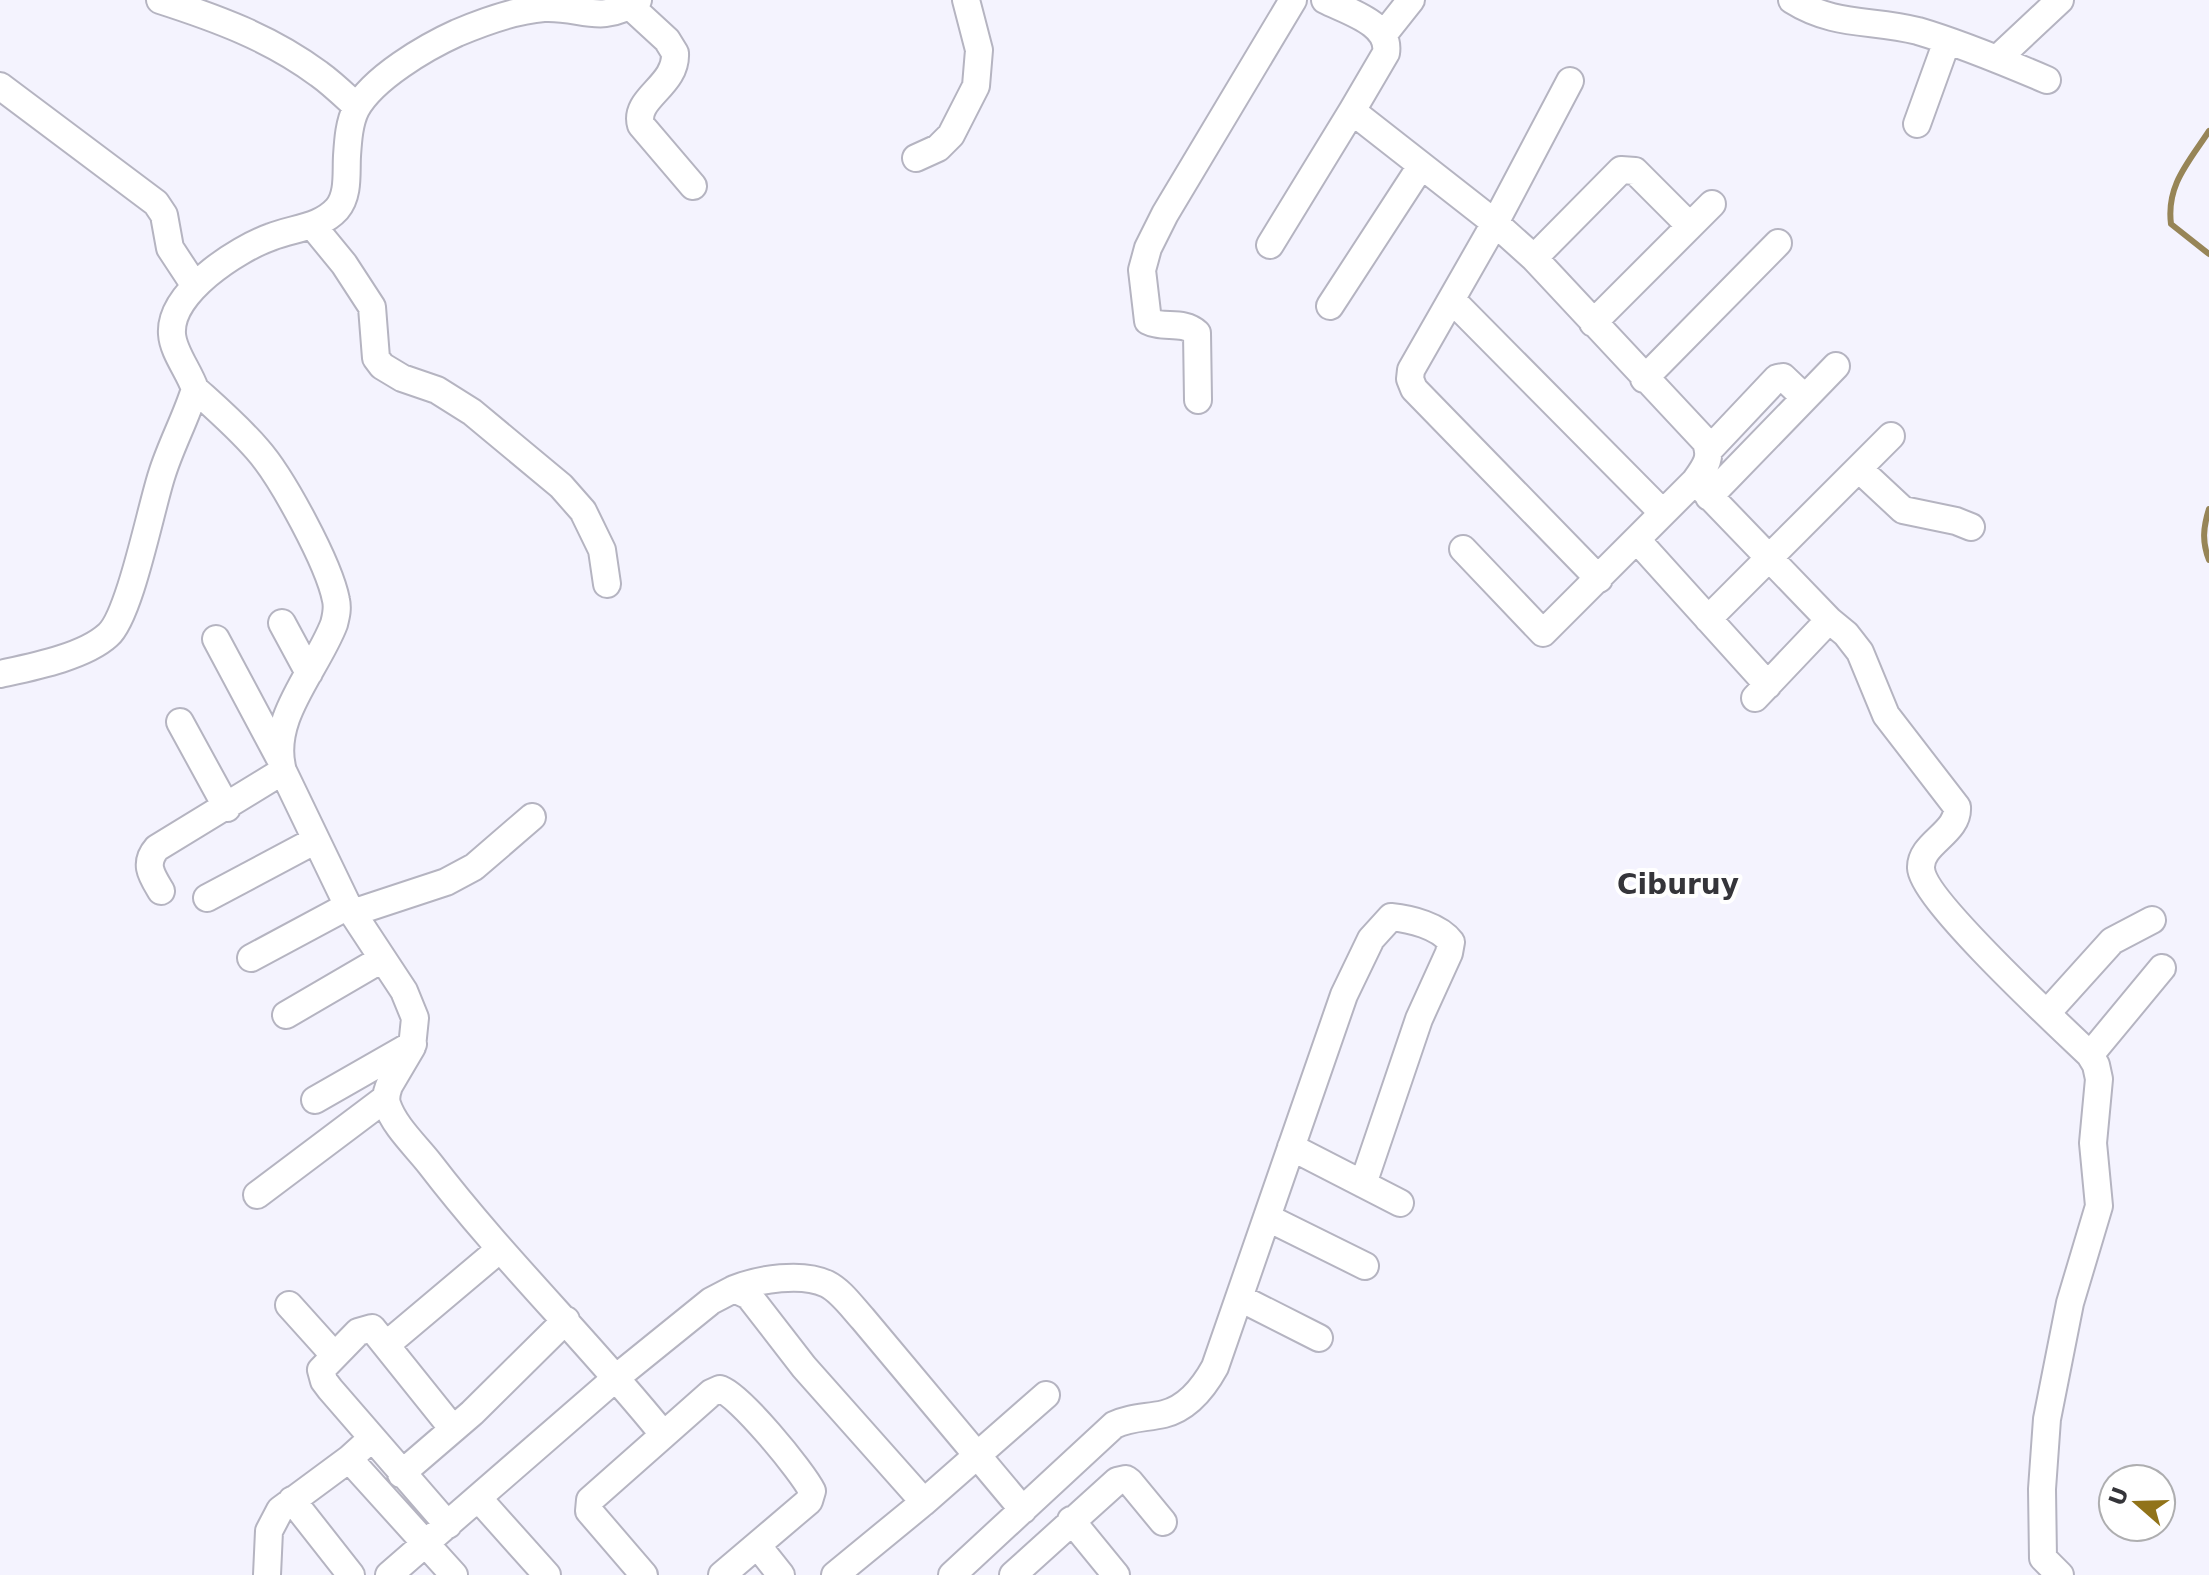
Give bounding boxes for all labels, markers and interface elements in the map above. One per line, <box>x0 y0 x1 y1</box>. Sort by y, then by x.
district label: Ciburuy <box>1617 868 1739 901</box>
north arrow <box>2097 1463 2177 1543</box>
text: U <box>2104 1484 2133 1509</box>

